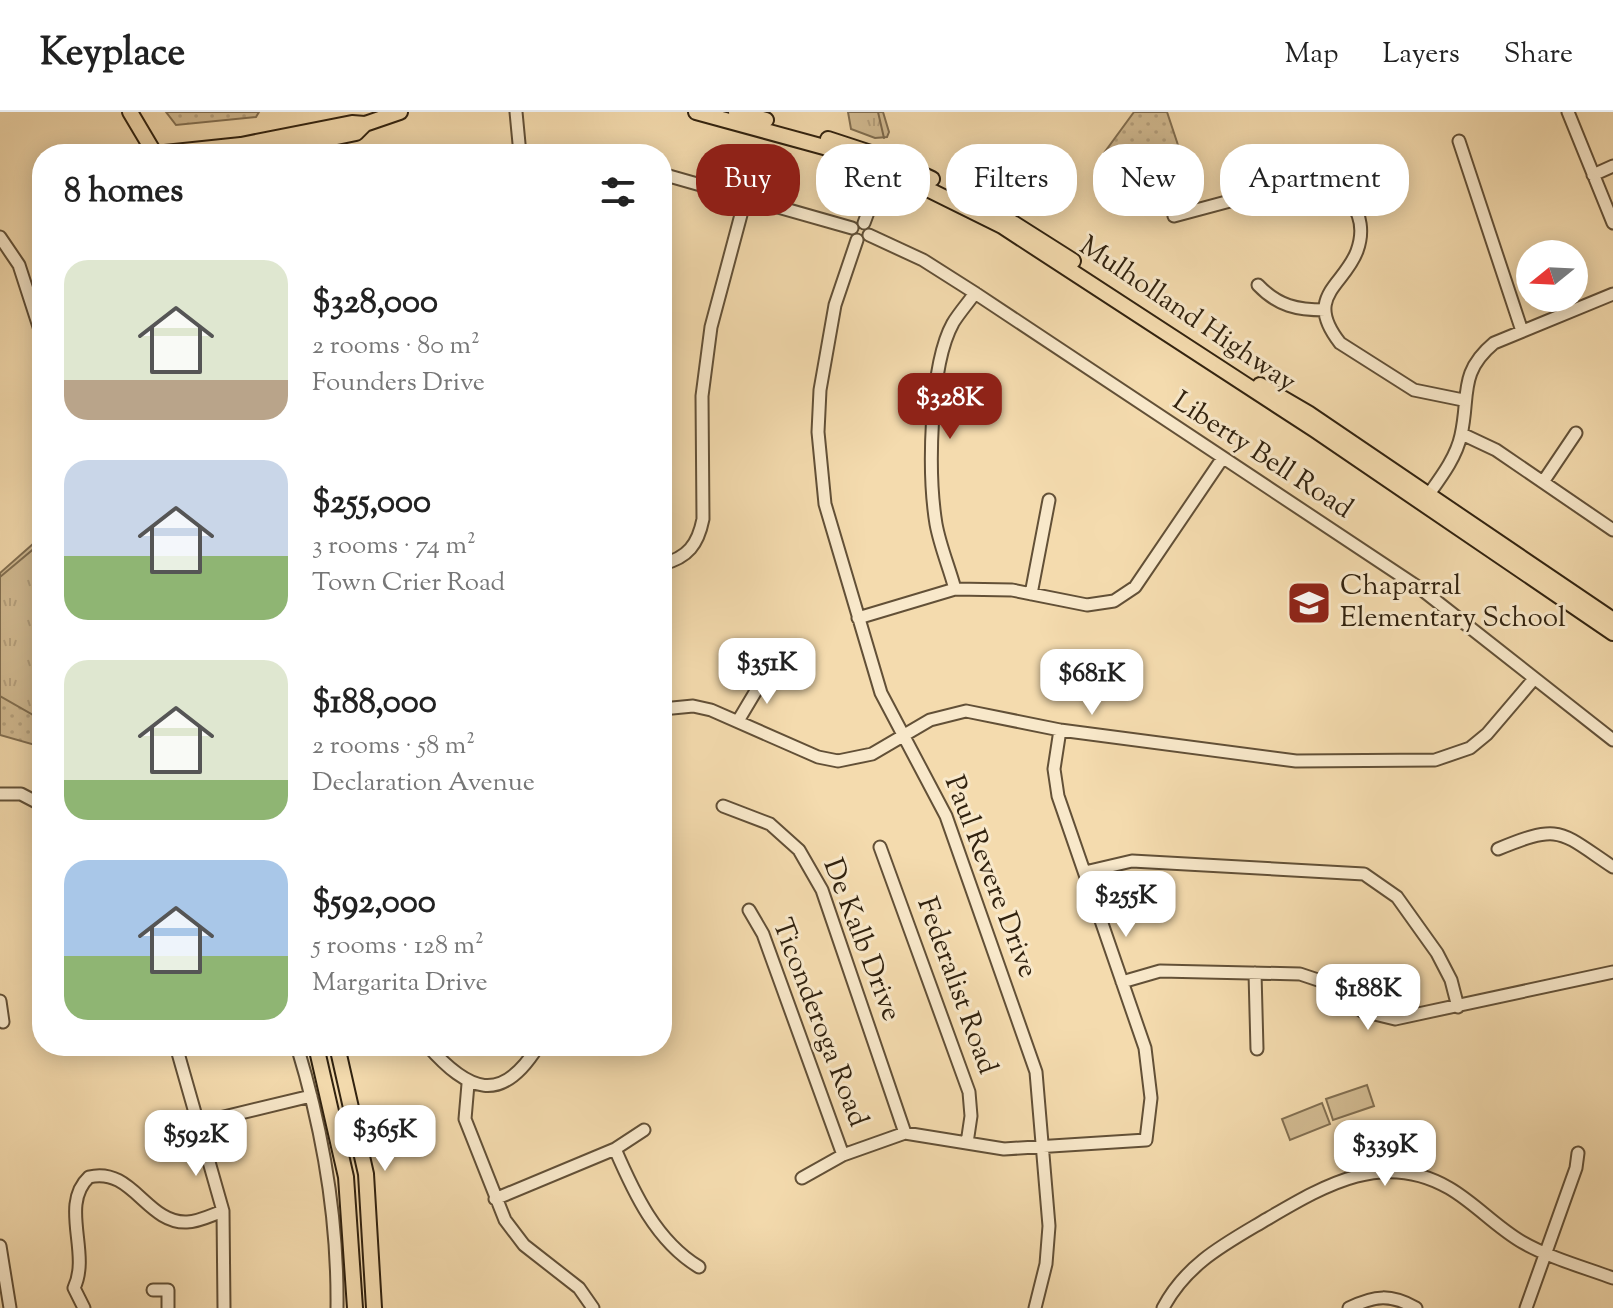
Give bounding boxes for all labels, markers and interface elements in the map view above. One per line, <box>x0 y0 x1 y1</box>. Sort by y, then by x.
text: Keyplace <box>40 28 185 82</box>
text: Map <box>1285 35 1338 75</box>
text: Layers <box>1382 35 1460 75</box>
text: Share <box>1504 35 1573 75</box>
chip: Buy <box>696 144 800 216</box>
chip: Rent <box>816 144 930 216</box>
chip: Filters <box>946 144 1077 216</box>
chip: New <box>1093 144 1204 216</box>
chip: Apartment <box>1220 144 1409 216</box>
text: 8 homes <box>64 168 183 217</box>
icon: filters <box>596 170 640 214</box>
street label: Mulholland Highway <box>1070 227 1304 403</box>
north arrow <box>1516 240 1588 312</box>
map controls <box>1516 240 1588 312</box>
text: $328,000 <box>312 279 438 328</box>
icon: home <box>128 292 224 388</box>
text: 2 rooms · 80 m² <box>312 328 480 365</box>
text: Founders Drive <box>312 365 485 402</box>
pin: $328K <box>894 373 1006 441</box>
text: $328K <box>916 380 984 417</box>
street label: Liberty Bell Road <box>1164 383 1360 530</box>
text: $255,000 <box>312 479 431 528</box>
icon: home <box>128 492 224 588</box>
text: 3 rooms · 74 m² <box>312 528 476 565</box>
text: Town Crier Road <box>312 565 505 602</box>
place label: Chaparral Elementary School <box>1340 567 1566 639</box>
school or university icon: Chaparral Elementary School <box>1285 579 1333 627</box>
pin: $351K <box>711 638 823 706</box>
text: $351K <box>737 645 797 682</box>
pin: $681K <box>1036 649 1148 717</box>
text: $681K <box>1058 656 1126 693</box>
text: $188,000 <box>312 679 437 728</box>
icon: home <box>128 692 224 788</box>
text: 2 rooms · 58 m² <box>312 728 475 765</box>
text: Declaration Avenue <box>312 765 535 802</box>
street label: Paul Revere Drive <box>933 770 1047 984</box>
street label: De Kalb Drive <box>812 853 910 1027</box>
pin: $255K <box>1070 871 1182 939</box>
text: $255K <box>1095 878 1157 915</box>
text: $592,000 <box>312 879 436 928</box>
icon: home <box>128 892 224 988</box>
street label: Federalist Road <box>906 892 1007 1080</box>
street label: Ticonderoga Road <box>761 913 877 1133</box>
text: 5 rooms · 128 m² <box>312 928 484 965</box>
pin: $188K <box>1312 964 1424 1032</box>
text: Margarita Drive <box>312 965 488 1002</box>
text: $188K <box>1334 971 1402 1008</box>
pin: $365K <box>329 1105 441 1173</box>
pin: $592K <box>140 1110 252 1178</box>
text: $365K <box>353 1112 417 1149</box>
text: $592K <box>163 1117 229 1154</box>
pin: $339K <box>1329 1120 1441 1188</box>
text: $339K <box>1352 1127 1418 1164</box>

